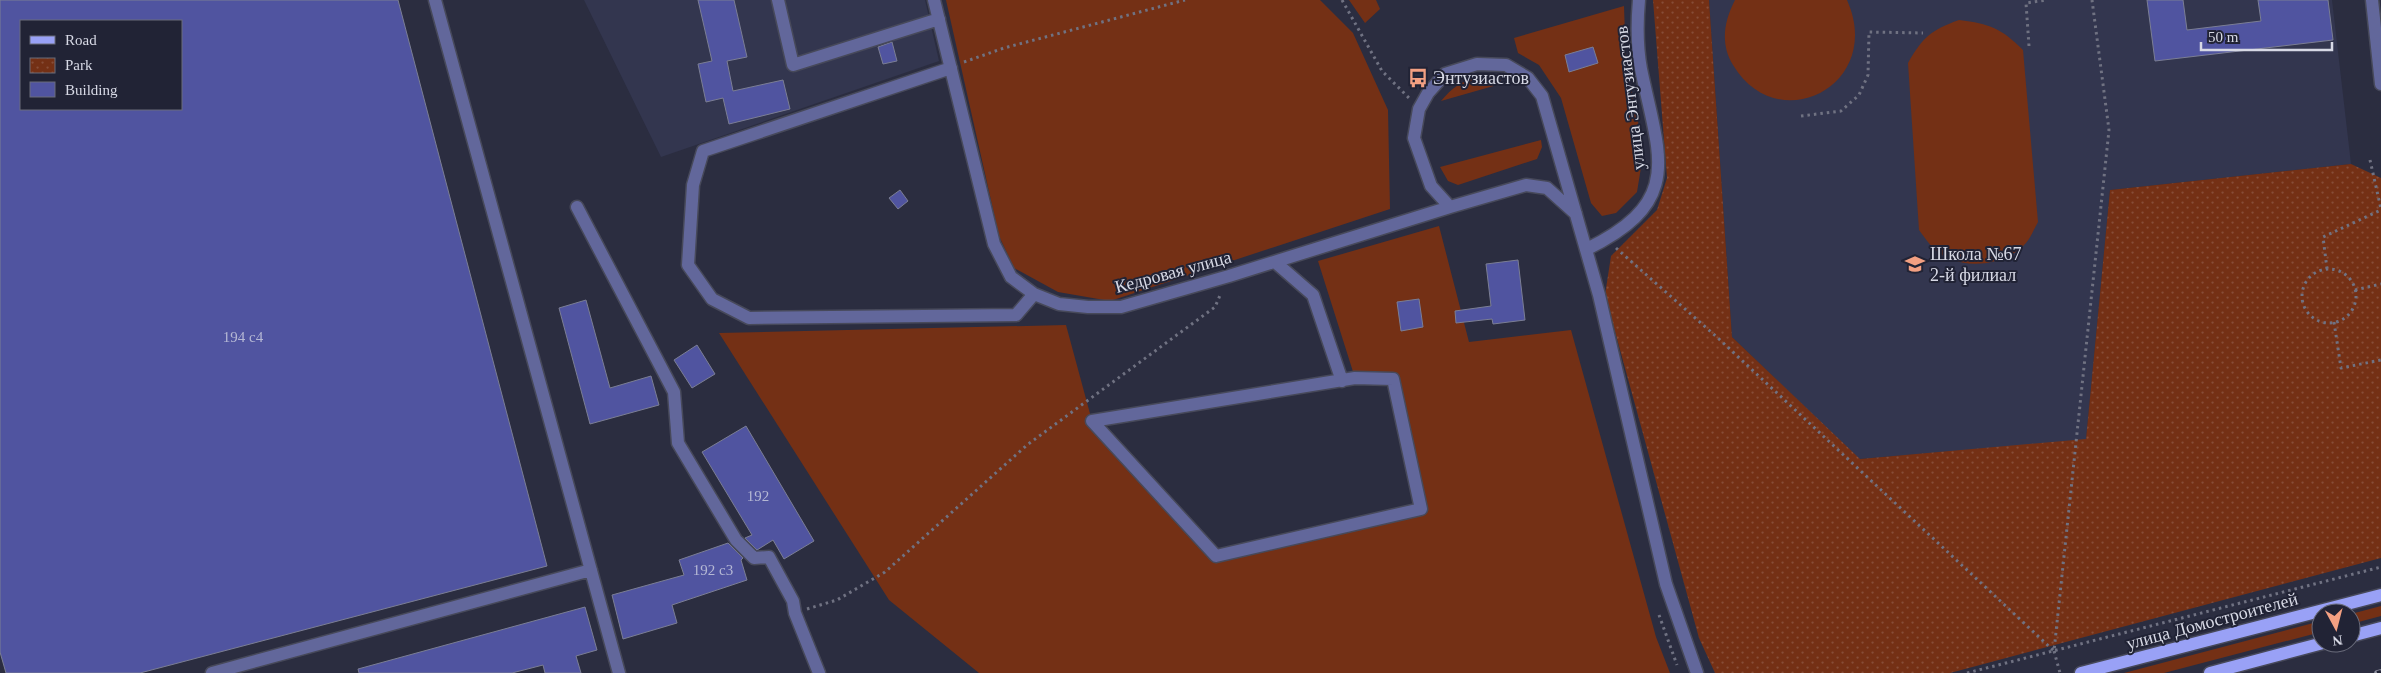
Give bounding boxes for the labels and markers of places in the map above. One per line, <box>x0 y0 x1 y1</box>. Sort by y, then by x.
bus stop icon: Энтузиастов <box>1407 67 1429 89</box>
place label: Энтузиастов <box>1433 68 1529 88</box>
place label: Школа №67 2-й филиал <box>1930 244 2021 285</box>
school or university icon: Школа №67 2-й филиал <box>1904 253 1926 275</box>

